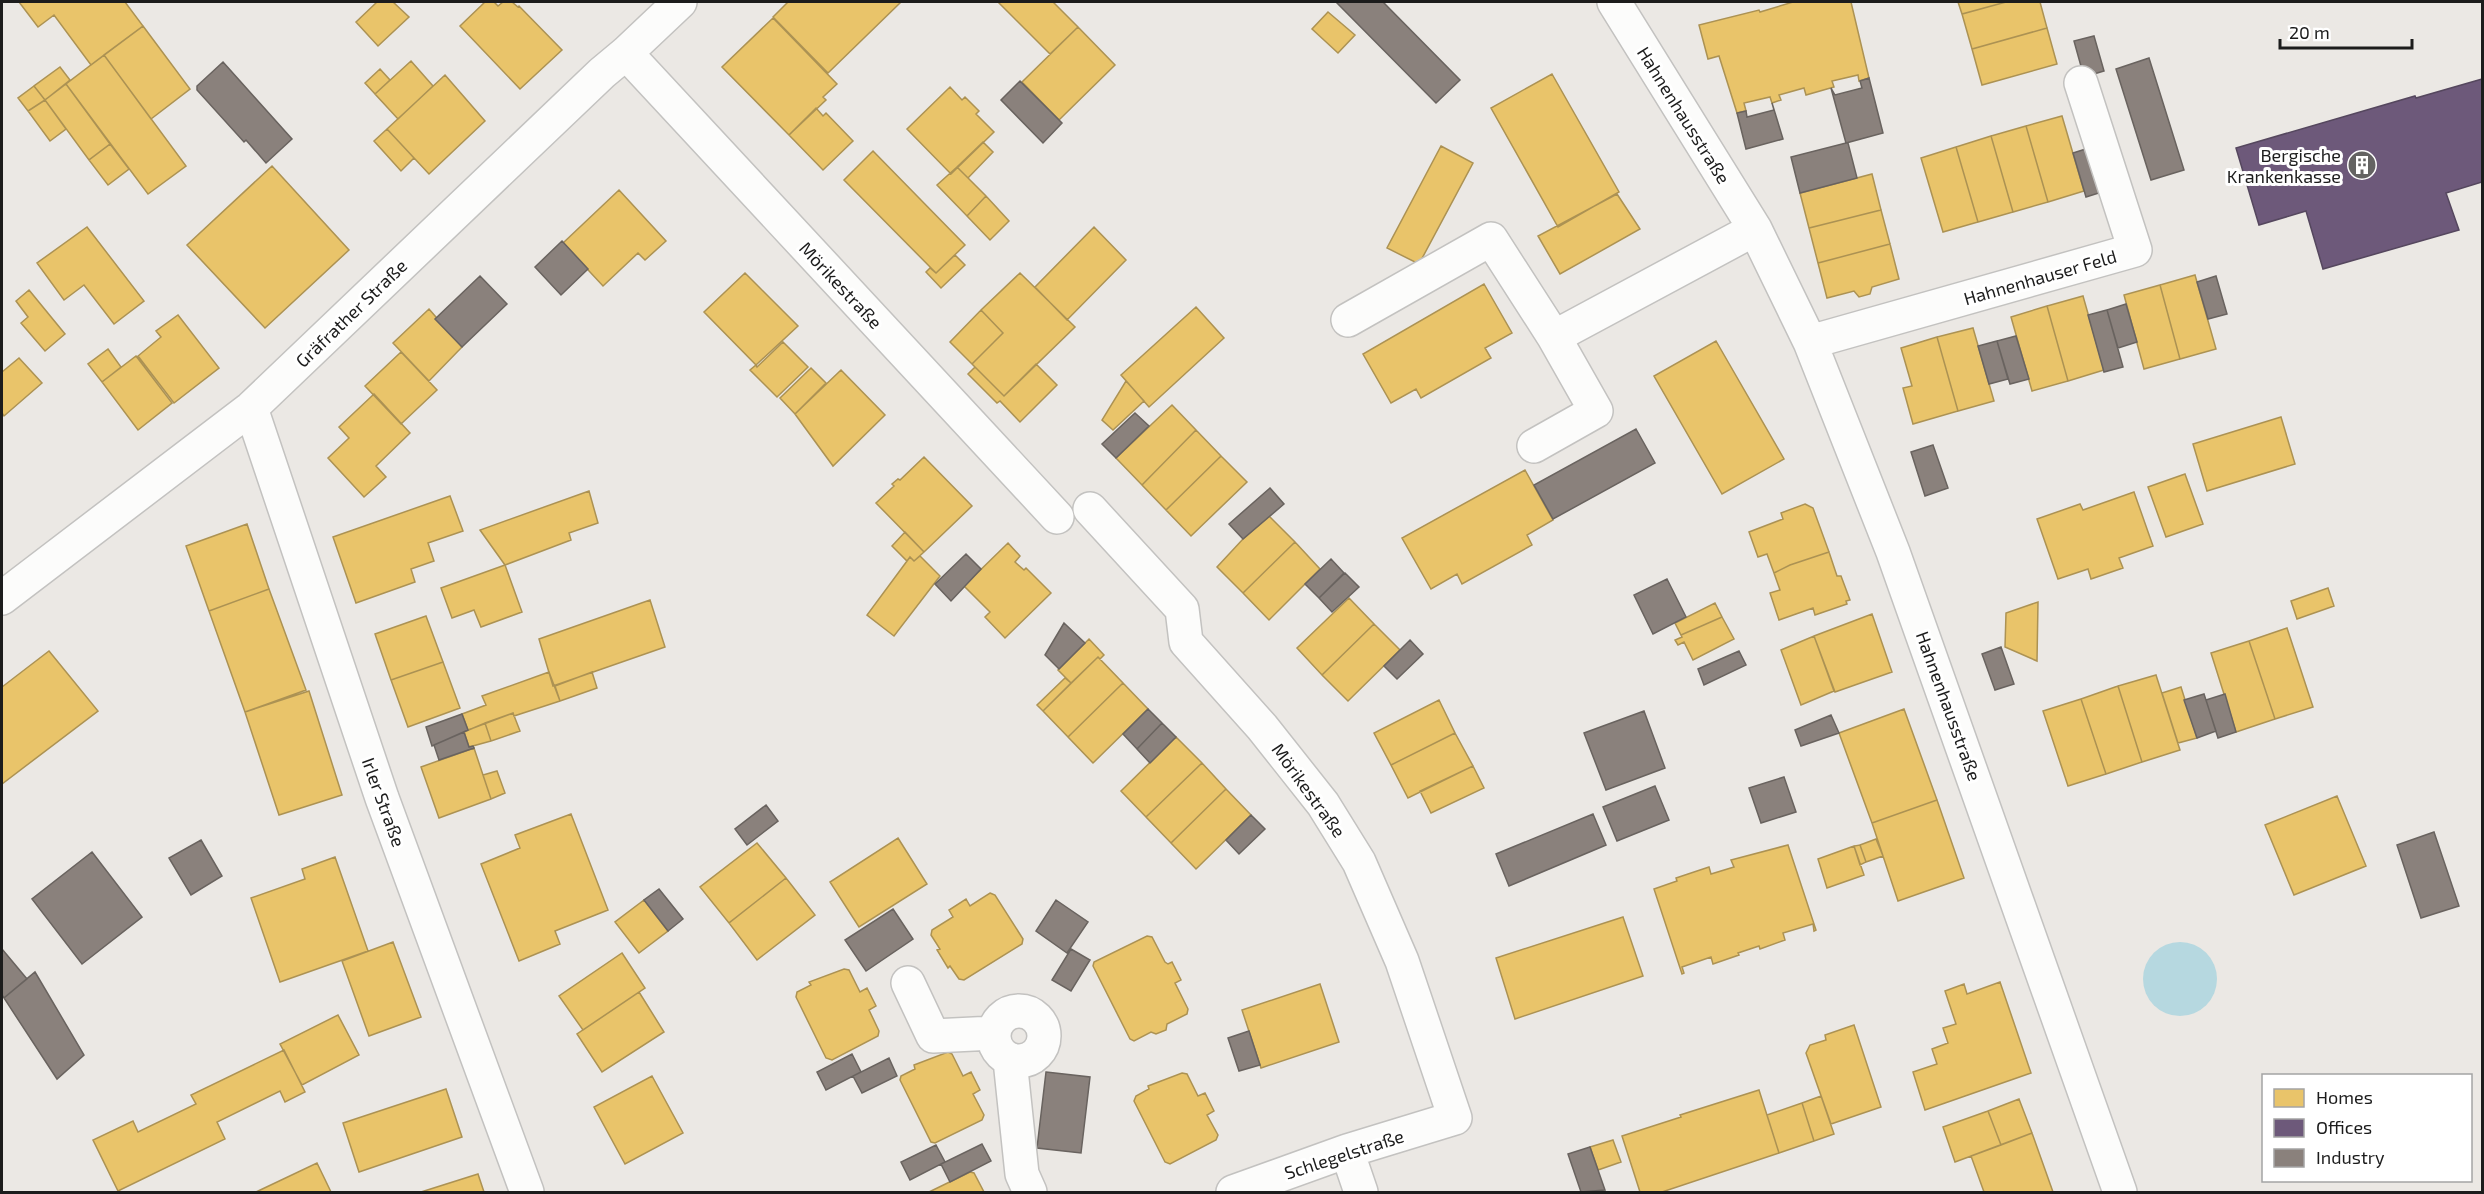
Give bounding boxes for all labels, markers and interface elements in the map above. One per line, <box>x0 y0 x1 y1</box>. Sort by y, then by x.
scale bar <box>2280 12 2412 50</box>
text: 20 m <box>2289 21 2330 43</box>
street label: Hahnenhausstraße <box>1633 42 1735 188</box>
place label: Bergische Krankenkasse <box>2227 144 2341 187</box>
building icon: Bergische Krankenkasse <box>2346 149 2378 181</box>
street label: Mörikestraße <box>795 237 887 333</box>
street label: Hahnenhauser Feld <box>1961 245 2119 309</box>
street label: Gräfrather Straße <box>291 254 411 372</box>
street label: Hahnenhausstraße <box>1912 628 1986 784</box>
street label: Mörikestraße <box>1267 739 1351 841</box>
street label: Irler Straße <box>358 754 410 850</box>
legend <box>2262 1074 2472 1182</box>
text: Homes <box>2316 1086 2373 1108</box>
text: Offices <box>2316 1116 2372 1138</box>
street label: Schlegelstraße <box>1282 1124 1406 1184</box>
text: Industry <box>2316 1146 2385 1168</box>

